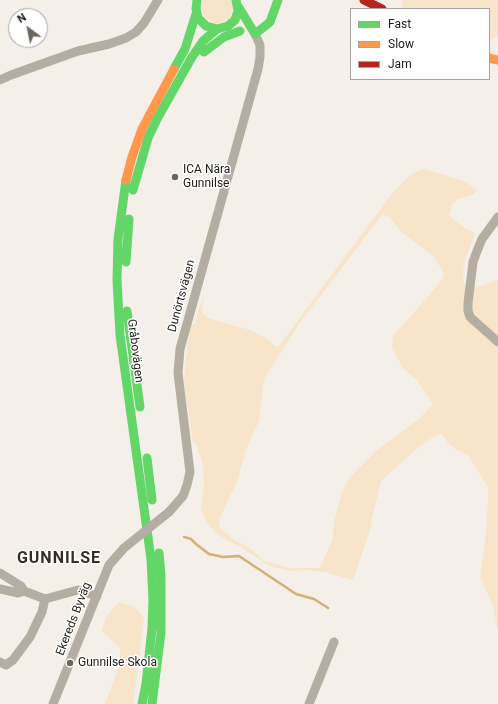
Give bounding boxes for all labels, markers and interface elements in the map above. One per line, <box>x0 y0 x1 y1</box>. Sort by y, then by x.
north arrow <box>8 8 48 48</box>
legend <box>350 8 490 80</box>
text: N <box>15 11 29 26</box>
text: Fast <box>388 17 411 31</box>
text: Slow <box>388 37 414 51</box>
text: Jam <box>388 57 412 71</box>
place label: ICA Nära Gunnilse <box>183 163 230 191</box>
marker: ICA Nära Gunnilse <box>170 172 180 182</box>
street label: Dunörtsvägen <box>165 258 199 334</box>
street label: Gråbovägen <box>124 318 146 384</box>
district label: GUNNILSE <box>17 549 101 569</box>
street label: Ekereds Byväg <box>53 580 95 658</box>
place label: Gunnilse Skola <box>78 656 157 670</box>
marker: Gunnilse Skola <box>65 658 75 668</box>

